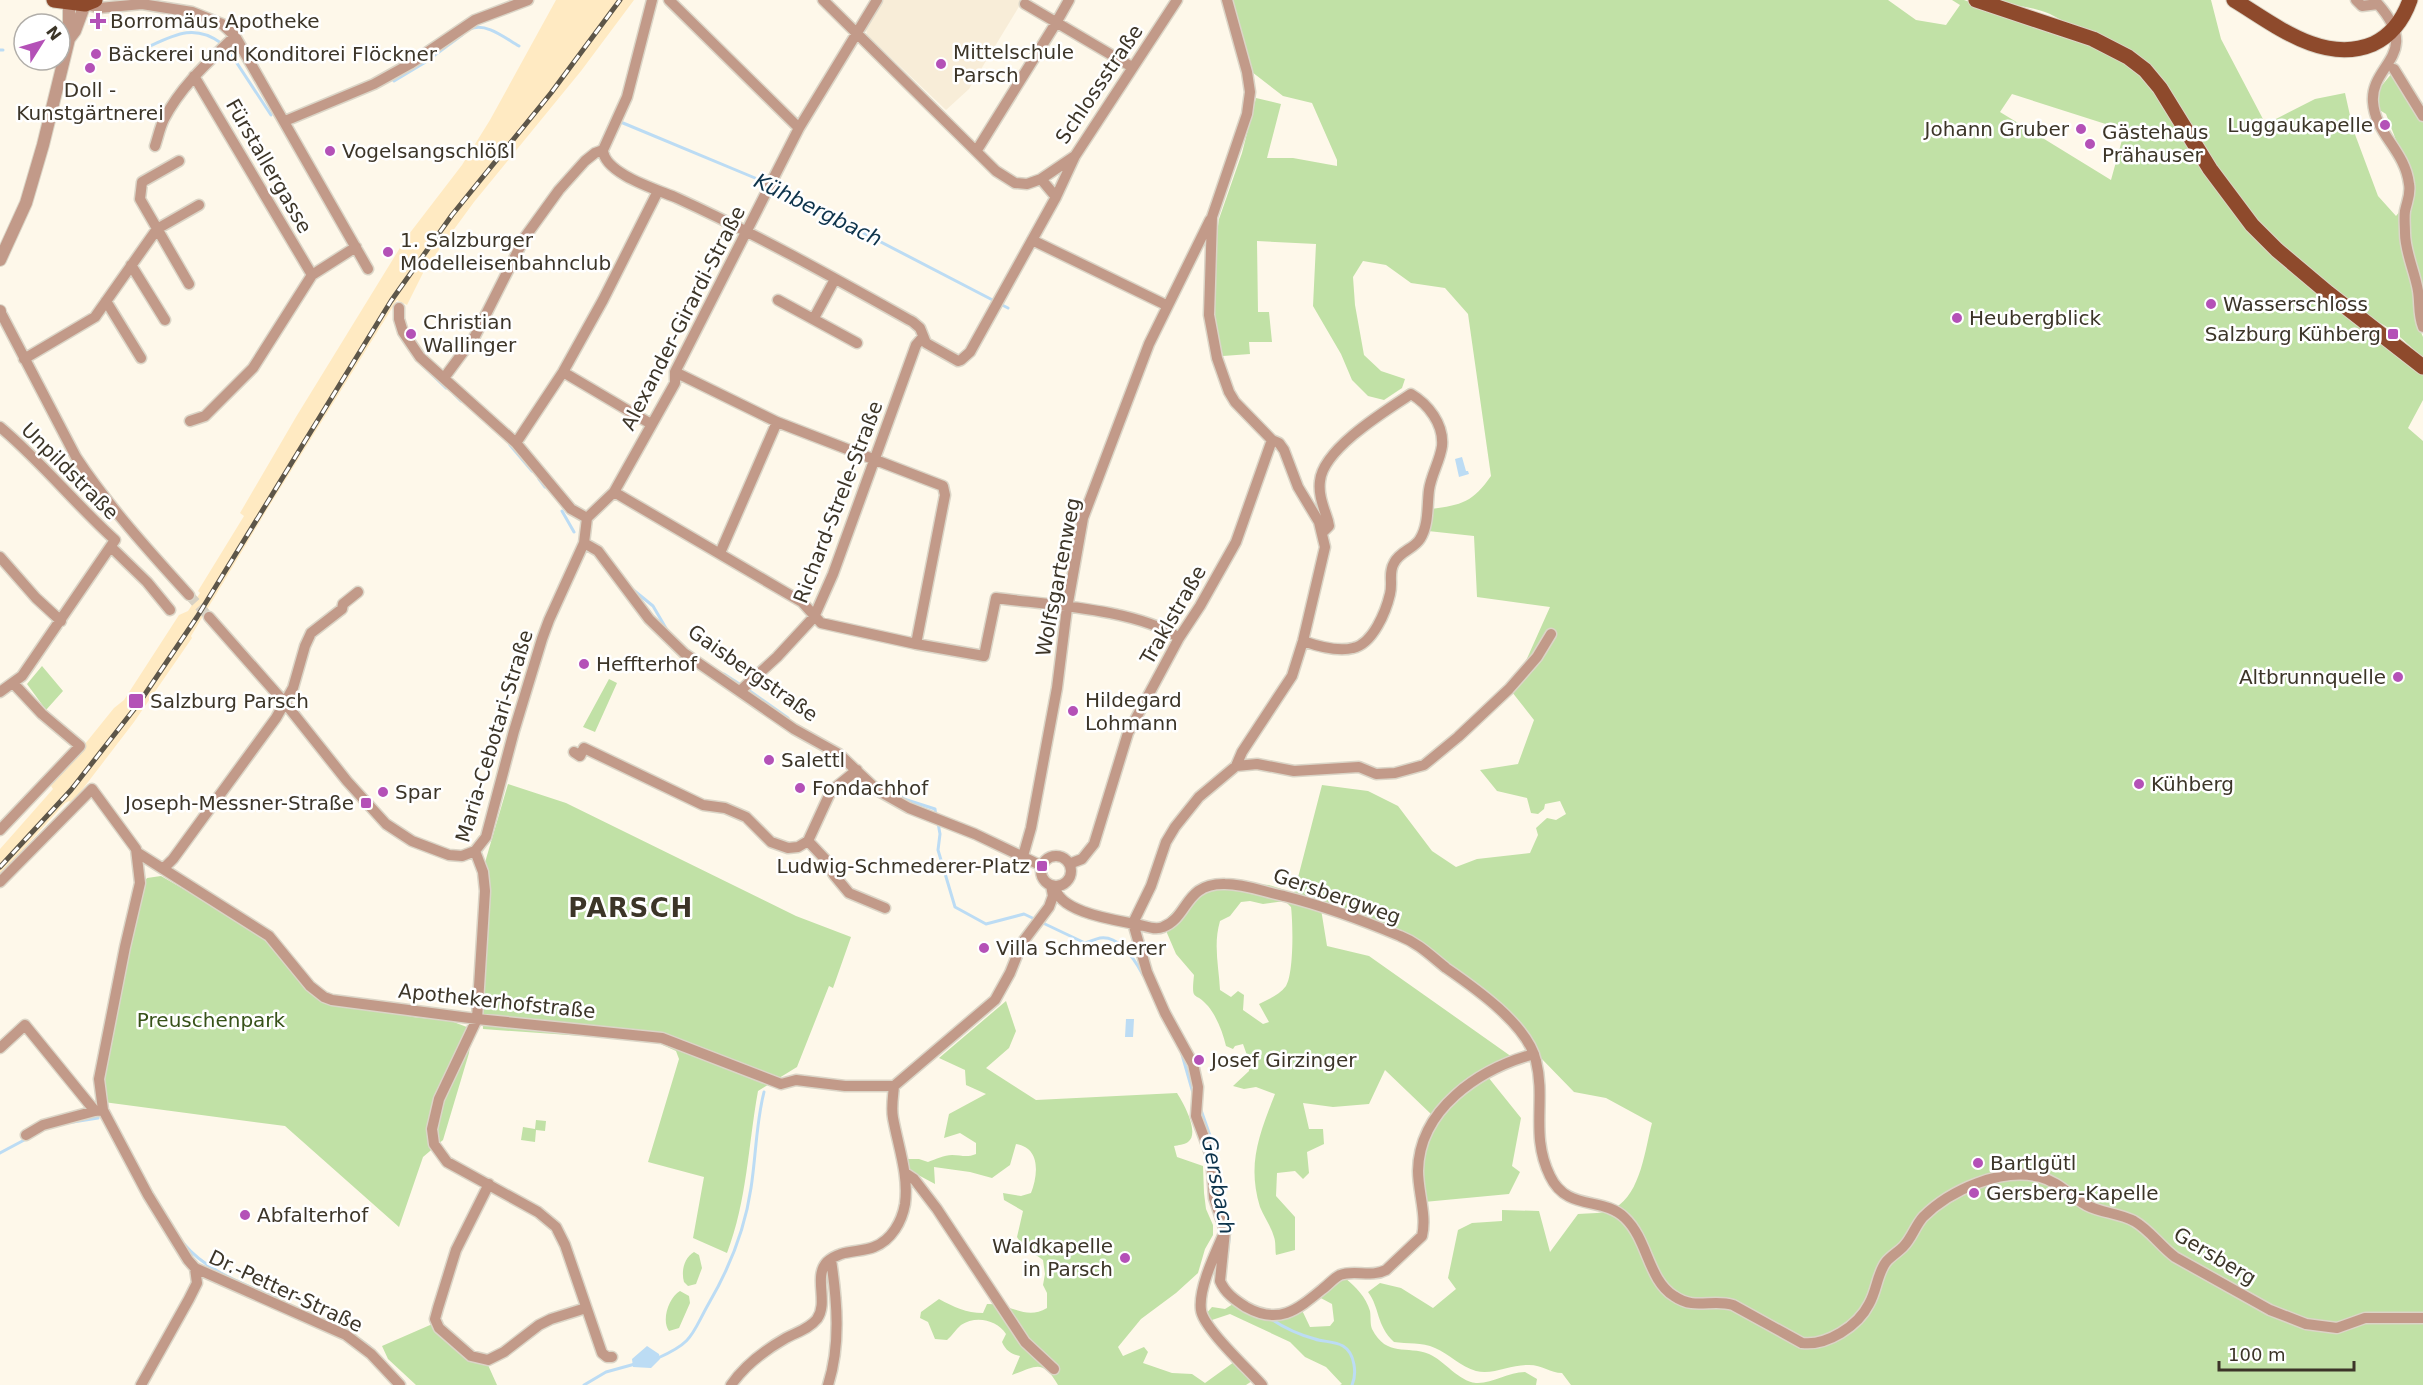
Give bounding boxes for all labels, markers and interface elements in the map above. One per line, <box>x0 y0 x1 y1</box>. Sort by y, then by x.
place label: Borromäus Apotheke <box>110 9 320 33</box>
north arrow <box>12 12 72 72</box>
marker: Borromäus Apotheke <box>91 14 105 28</box>
street label: Schlossstraße <box>1050 20 1148 148</box>
text: N <box>42 22 65 44</box>
place label: Mittelschule Parsch <box>953 40 1074 87</box>
place label: Bäckerei und Konditorei Flöckner <box>108 42 438 66</box>
marker: Bäckerei und Konditorei Flöckner <box>89 47 103 61</box>
marker: Mittelschule Parsch <box>934 57 948 71</box>
marker: Doll - Kunstgärtnerei <box>83 61 97 75</box>
place label: Doll - Kunstgärtnerei <box>16 78 164 125</box>
street label: Fürstallergasse <box>221 95 317 237</box>
place label: Luggaukapelle <box>2227 113 2373 137</box>
place label: Johann Gruber <box>1923 117 2070 141</box>
marker: Luggaukapelle <box>2378 118 2392 132</box>
place label: Gästehaus Prähauser <box>2102 120 2208 167</box>
marker: Johann Gruber <box>2074 122 2088 136</box>
marker: Gästehaus Prähauser <box>2083 137 2097 151</box>
place label: Vogelsangschlößl <box>342 139 515 163</box>
marker: Vogelsangschlößl <box>323 144 337 158</box>
water label: Kühbergbach <box>750 169 886 251</box>
street label: Alexander-Girardi-Straße <box>616 202 750 434</box>
place label: 1. Salzburger Modelleisenbahnclub <box>400 228 611 275</box>
marker: 1. Salzburger Modelleisenbahnclub <box>381 245 395 259</box>
place label: Wasserschloss <box>2223 292 2368 316</box>
marker: Wasserschloss <box>2204 297 2218 311</box>
place label: Heubergblick <box>1969 306 2101 330</box>
place label: Christian Wallinger <box>423 310 517 357</box>
marker: Heubergblick <box>1950 311 1964 325</box>
place label: Salzburg Kühberg <box>2205 322 2381 346</box>
marker: Christian Wallinger <box>404 327 418 341</box>
marker: Salzburg Kühberg <box>2386 327 2400 341</box>
street label: Richard-Strele-Straße <box>788 397 888 607</box>
street label: Unpildstraße <box>16 417 124 525</box>
street label: Wolfsgartenweg <box>1031 496 1085 658</box>
street label: Traklstraße <box>1134 561 1211 670</box>
street label: Gaisbergstraße <box>683 619 823 727</box>
street label: Maria-Cebotari-Straße <box>450 627 538 845</box>
place label: Heffterhof <box>596 652 698 676</box>
marker: Heffterhof <box>577 657 591 671</box>
place label: Altbrunnquelle <box>2239 665 2386 689</box>
marker: Altbrunnquelle <box>2391 670 2405 684</box>
place label: Hildegard Lohmann <box>1085 688 1182 735</box>
place label: Salzburg Parsch <box>150 689 309 713</box>
marker: Salzburg Parsch <box>127 692 145 710</box>
marker: Hildegard Lohmann <box>1066 704 1080 718</box>
place label: Salettl <box>781 748 845 772</box>
marker: Salettl <box>762 753 776 767</box>
place label: Kühberg <box>2151 772 2234 796</box>
place label: Fondachhof <box>812 776 929 800</box>
marker: Kühberg <box>2132 777 2146 791</box>
place label: Spar <box>395 780 442 804</box>
marker: Fondachhof <box>793 781 807 795</box>
marker: Spar <box>376 785 390 799</box>
place label: Joseph-Messner-Straße <box>123 791 354 815</box>
marker: Joseph-Messner-Straße <box>359 796 373 810</box>
place label: Ludwig-Schmederer-Platz <box>776 854 1030 878</box>
marker: Ludwig-Schmederer-Platz <box>1035 859 1049 873</box>
street label: Gersbergweg <box>1270 863 1404 929</box>
district label: PARSCH <box>568 893 694 923</box>
place label: Villa Schmederer <box>996 936 1167 960</box>
marker: Villa Schmederer <box>977 941 991 955</box>
street label: Apothekerhofstraße <box>397 979 597 1023</box>
park label: Preuschenpark <box>137 1008 286 1032</box>
place label: Josef Girzinger <box>1209 1048 1357 1072</box>
marker: Josef Girzinger <box>1192 1053 1206 1067</box>
water label: Gersbach <box>1197 1134 1239 1236</box>
place label: Bartlgütl <box>1990 1151 2076 1175</box>
marker: Bartlgütl <box>1971 1156 1985 1170</box>
place label: Gersberg-Kapelle <box>1986 1181 2159 1205</box>
marker: Gersberg-Kapelle <box>1967 1186 1981 1200</box>
place label: Abfalterhof <box>257 1203 369 1227</box>
marker: Abfalterhof <box>238 1208 252 1222</box>
street label: Gersberg <box>2169 1222 2261 1290</box>
place label: Waldkapelle in Parsch <box>992 1234 1113 1281</box>
street label: Dr.-Petter-Straße <box>205 1245 367 1337</box>
marker: Waldkapelle in Parsch <box>1118 1251 1132 1265</box>
scale bar <box>2219 1334 2354 1372</box>
text: 100 m <box>2228 1344 2286 1365</box>

